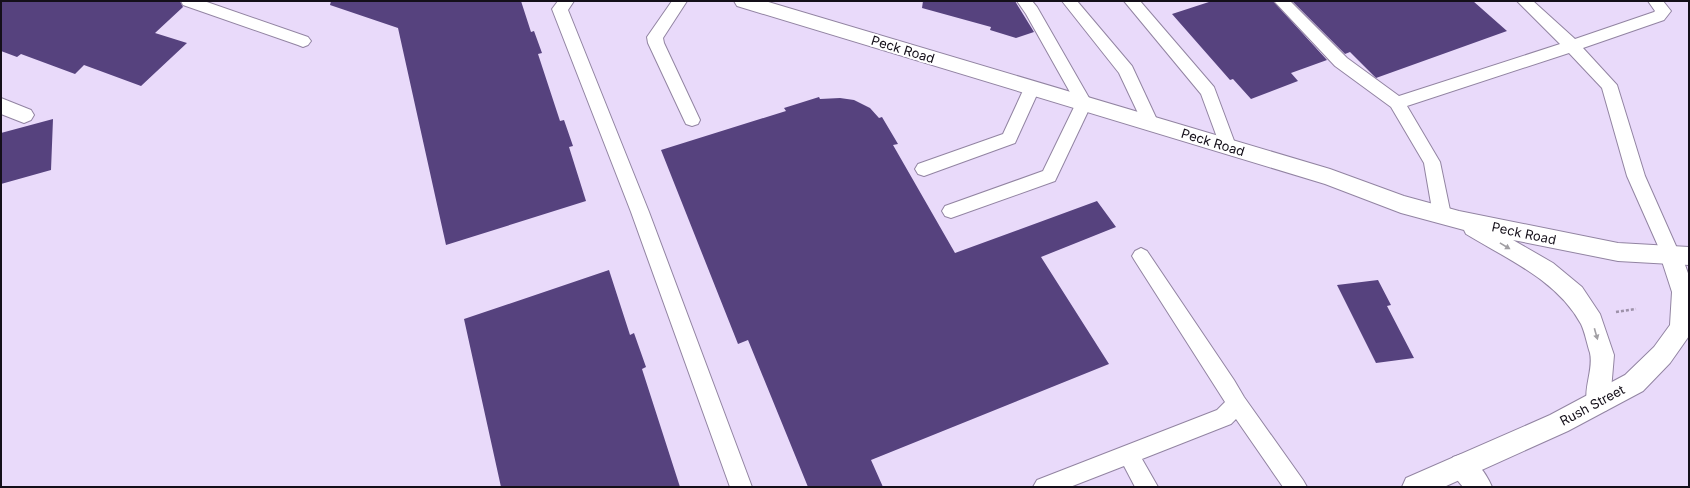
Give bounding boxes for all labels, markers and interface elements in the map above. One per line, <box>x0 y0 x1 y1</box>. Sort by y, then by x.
street label: Peck Road <box>869 32 937 66</box>
street label: Peck Road <box>1179 125 1247 159</box>
street label: Peck Road <box>1490 218 1558 248</box>
one-way arrow <box>1499 243 1511 250</box>
one-way arrow <box>1593 327 1599 340</box>
street label: Rush Street <box>1557 381 1627 429</box>

